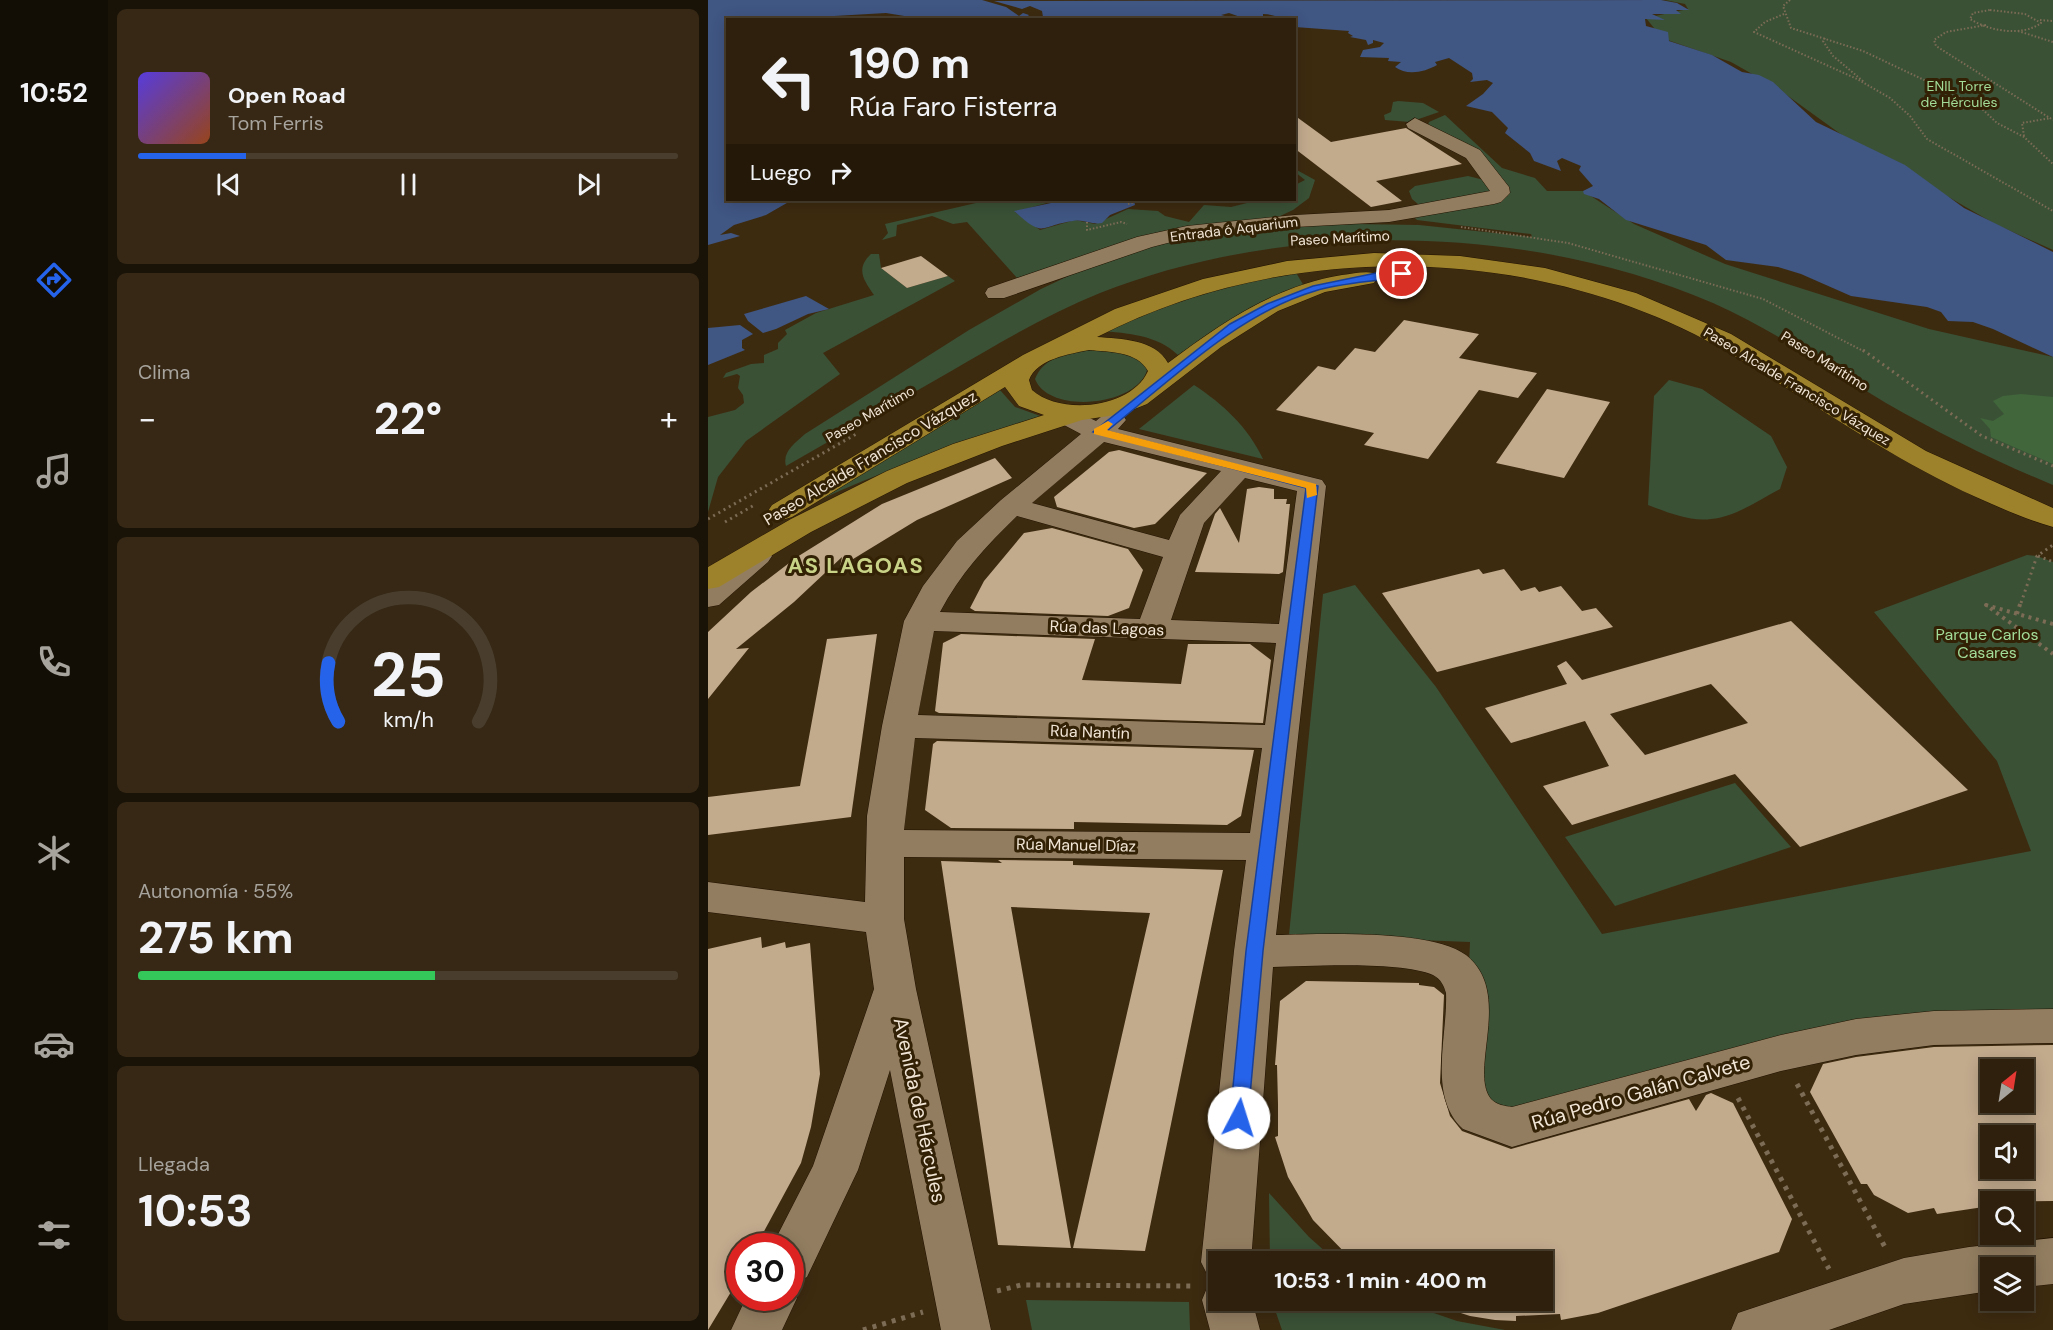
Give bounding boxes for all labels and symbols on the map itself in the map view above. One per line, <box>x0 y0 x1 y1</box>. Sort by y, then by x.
park label: ENIL Torre de Hércules <box>1921 77 1998 111</box>
street label: Entrada ó Aquarium <box>1169 212 1299 246</box>
street label: Paseo Marítimo <box>1290 226 1390 250</box>
pin <box>1376 248 1427 299</box>
street label: Paseo Alcalde Francisco Vázquez <box>1700 323 1894 449</box>
street label: Paseo Marítimo <box>1778 327 1872 395</box>
street label: Paseo Marítimo <box>822 381 918 447</box>
street label: Paseo Alcalde Francisco Vázquez <box>759 386 981 530</box>
district label: AS LAGOAS <box>788 551 924 580</box>
street label: Rúa das Lagoas <box>1049 616 1165 640</box>
park label: Parque Carlos Casares <box>1936 624 2038 663</box>
street label: Rúa Nantín <box>1050 720 1130 744</box>
street label: Rúa Manuel Díaz <box>1016 833 1136 857</box>
street label: Avenida de Hércules <box>888 1015 952 1205</box>
street label: Rúa Pedro Galán Calvete <box>1529 1048 1753 1136</box>
north arrow <box>1980 1059 2034 1113</box>
position arrow <box>1207 1086 1271 1150</box>
speed limit sign: 30 <box>726 1233 804 1311</box>

